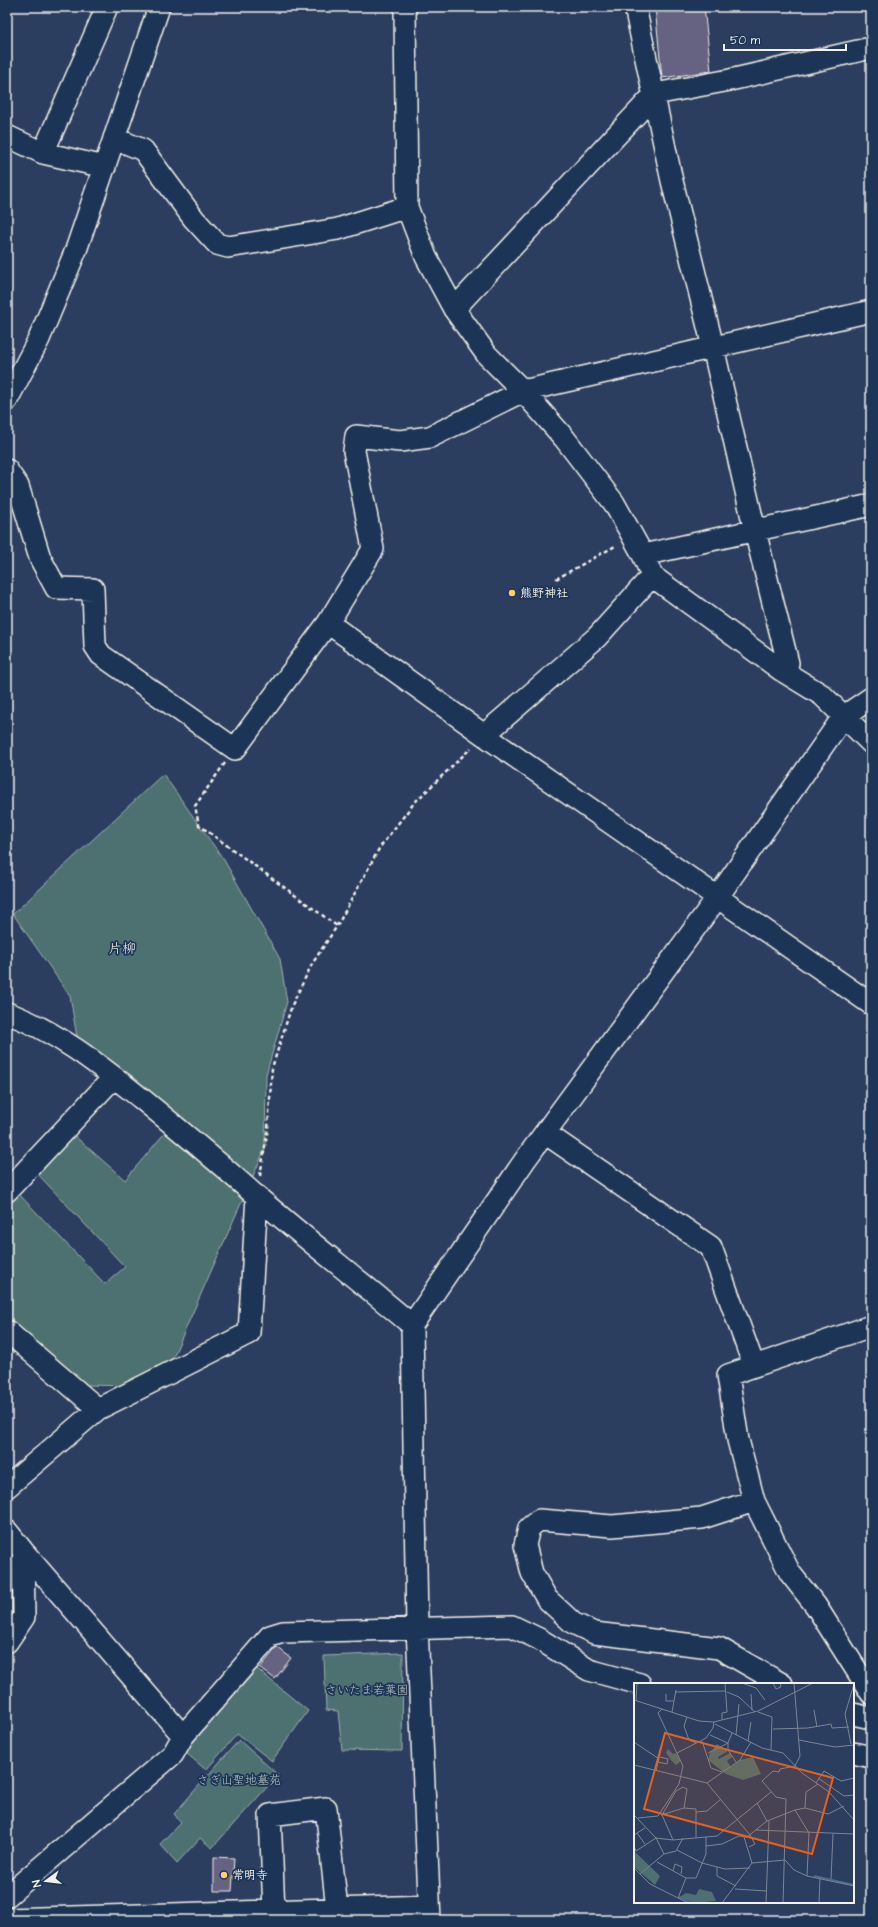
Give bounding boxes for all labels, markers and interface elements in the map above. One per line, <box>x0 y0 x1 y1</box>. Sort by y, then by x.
scale bar <box>724 26 846 52</box>
text: 50 m <box>730 32 761 49</box>
place label: 熊野神社 <box>520 585 568 602</box>
marker: 熊野神社 <box>507 588 517 598</box>
district label: 片柳 <box>108 939 136 959</box>
park label: さいたま若葉園 <box>325 1682 409 1699</box>
inset map <box>634 1683 854 1903</box>
park label: さぎ山聖地墓苑 <box>197 1772 281 1789</box>
north arrow <box>26 1861 66 1901</box>
place label: 常明寺 <box>232 1867 268 1884</box>
marker: 常明寺 <box>219 1870 229 1880</box>
text: N <box>29 1878 45 1889</box>

